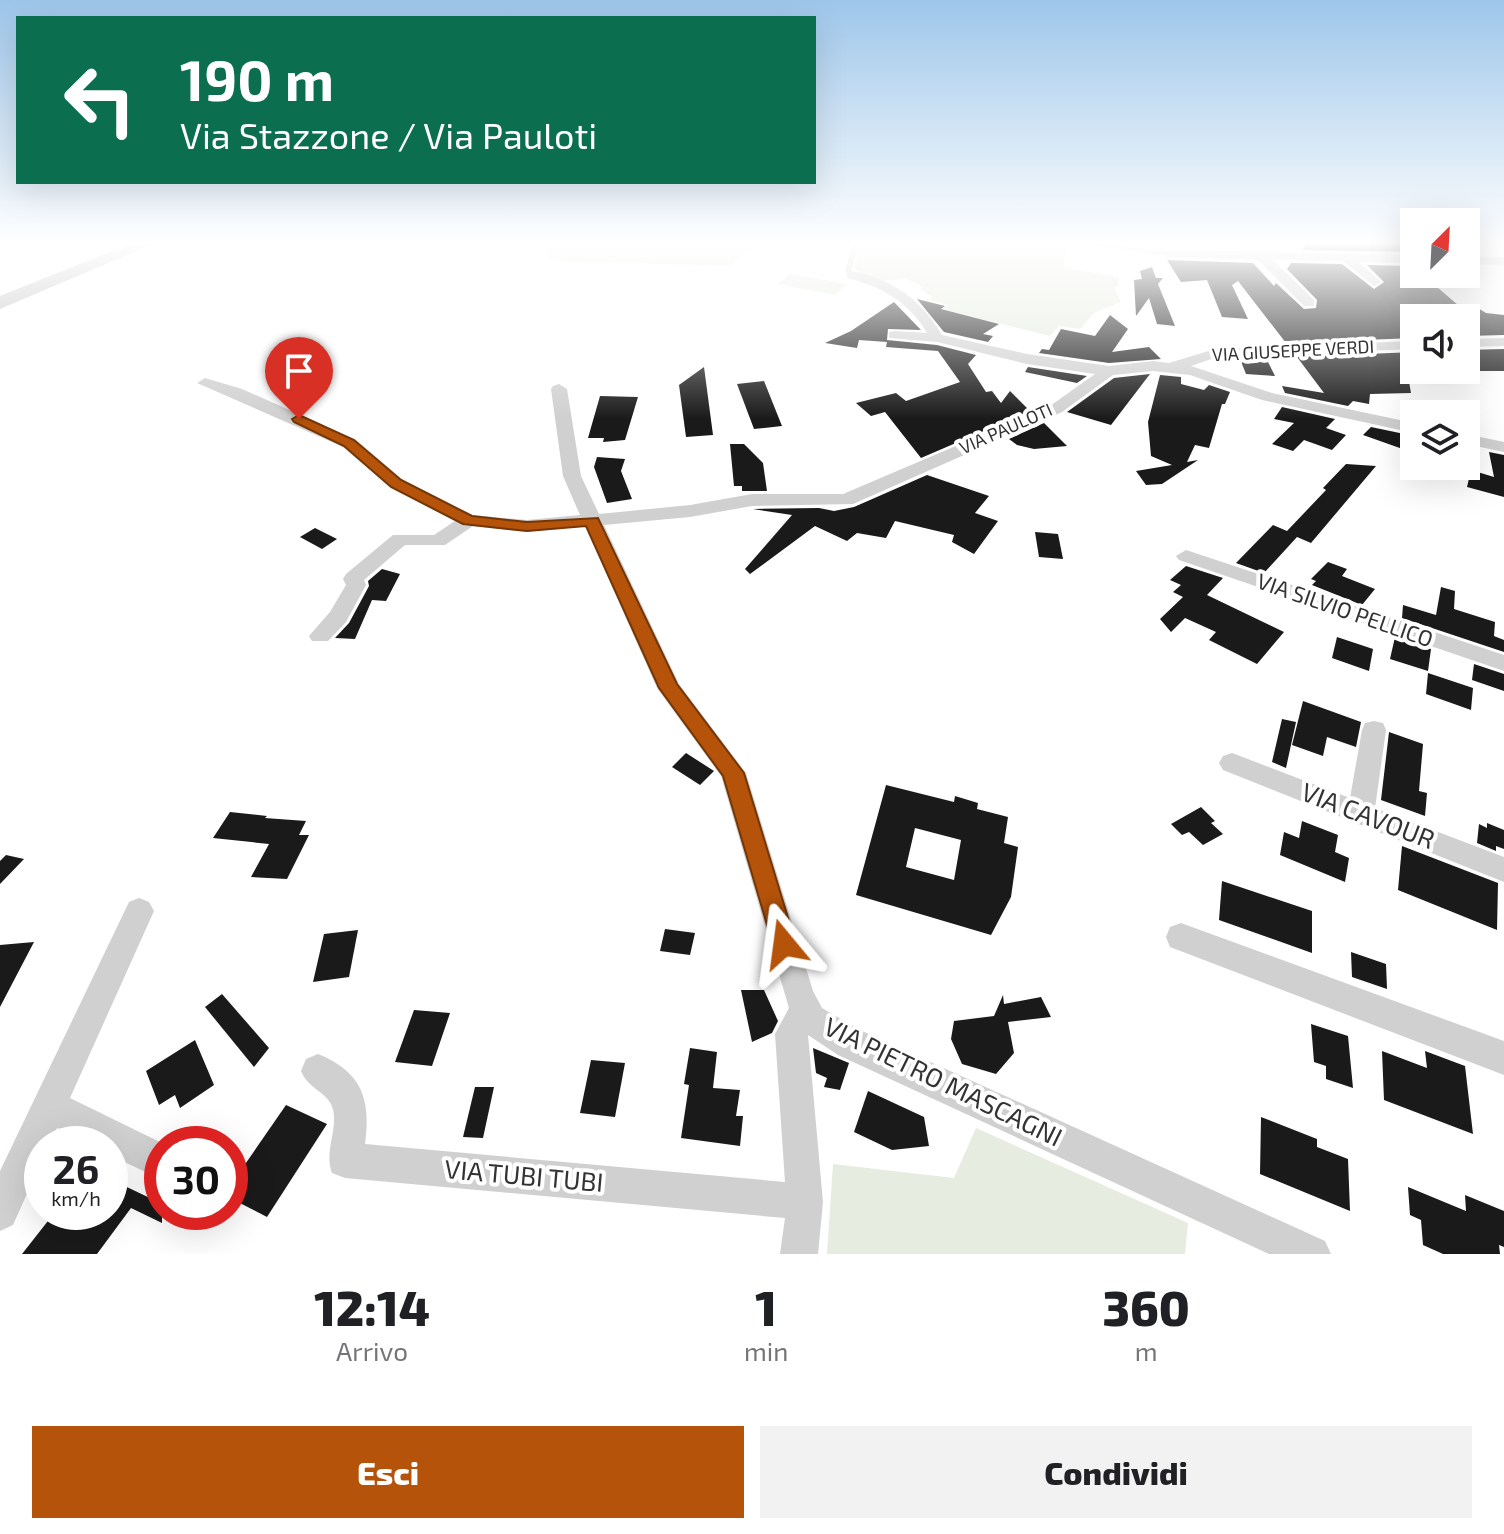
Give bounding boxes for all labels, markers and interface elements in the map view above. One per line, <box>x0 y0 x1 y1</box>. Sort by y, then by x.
text: 190 m <box>180 45 334 112</box>
icon: left <box>48 48 152 152</box>
text: Via Stazzone / Via Pauloti <box>180 113 597 156</box>
north arrow <box>1400 208 1480 288</box>
map controls <box>1400 208 1480 480</box>
button: sound <box>1400 304 1480 384</box>
street label: VIA GIUSEPPE VERDI <box>1211 335 1375 365</box>
pin <box>265 337 333 419</box>
icon: arrive <box>277 349 321 393</box>
street label: VIA PAULOTI <box>956 398 1056 458</box>
button: layers <box>1400 400 1480 480</box>
street label: VIA SILVIO PELLICO <box>1254 567 1437 651</box>
street label: VIA CAVOUR <box>1297 775 1440 854</box>
position arrow <box>742 902 826 986</box>
street label: VIA PIETRO MASCAGNI <box>820 1010 1068 1152</box>
speed limit sign: 30 <box>144 1126 248 1230</box>
text: 26 <box>53 1144 99 1192</box>
street label: VIA TUBI TUBI <box>443 1152 605 1197</box>
text: km/h <box>51 1186 101 1210</box>
text: 12:14 <box>314 1278 430 1336</box>
text: 1 <box>755 1278 777 1336</box>
text: 360 <box>1103 1278 1190 1336</box>
text: Arrivo <box>336 1335 408 1366</box>
text: min <box>744 1335 788 1366</box>
text: m <box>1135 1335 1158 1366</box>
button: Esci <box>32 1426 744 1518</box>
button: Condividi <box>760 1426 1472 1518</box>

